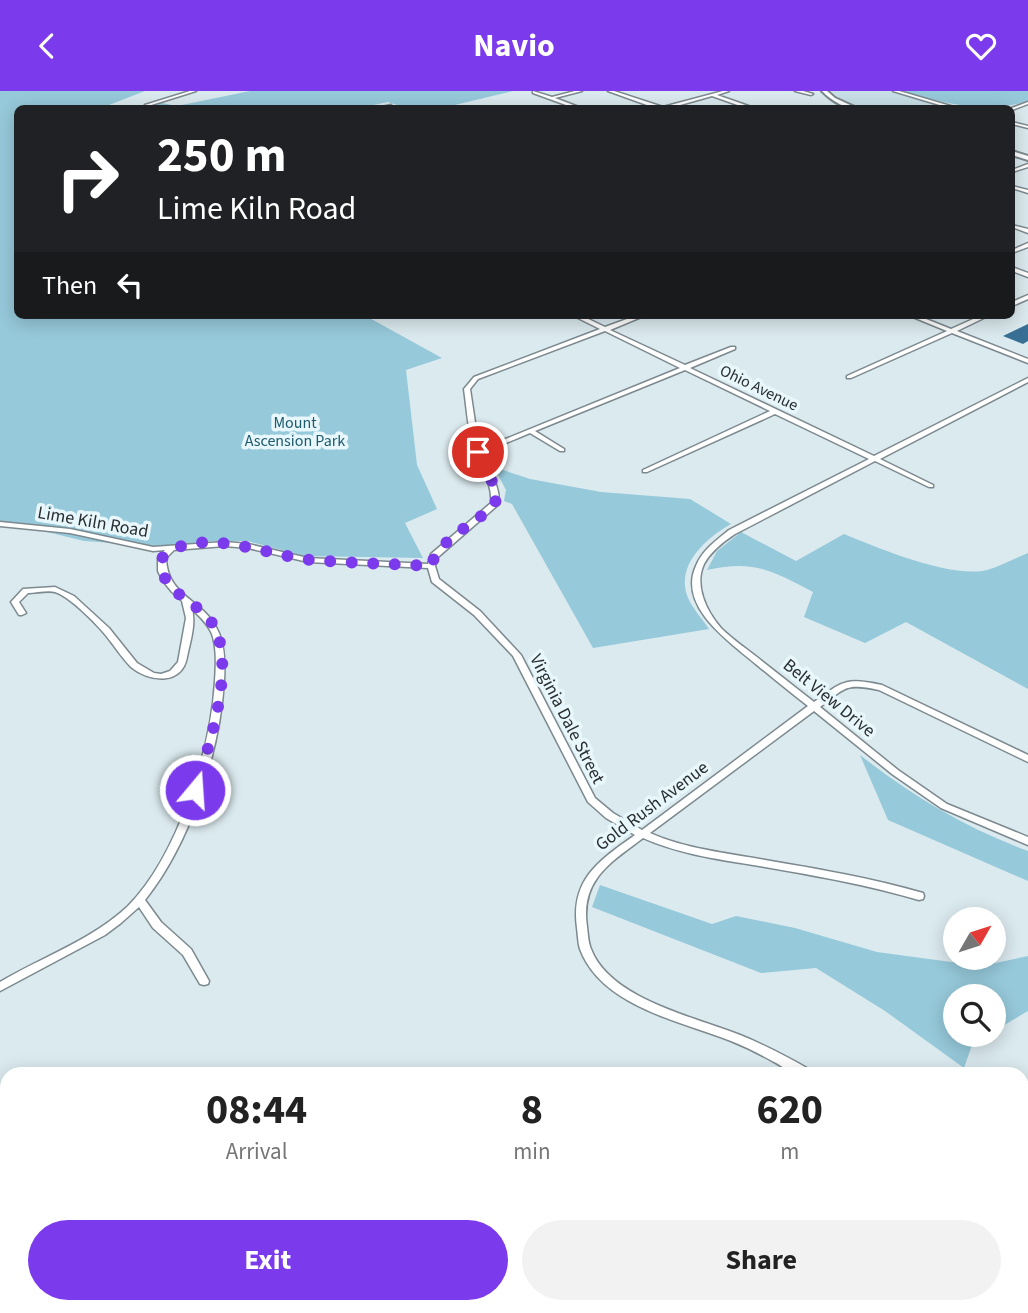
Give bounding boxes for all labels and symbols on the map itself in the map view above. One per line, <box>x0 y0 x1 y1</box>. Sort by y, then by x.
street label: Ohio Avenue <box>716 360 802 416</box>
park label: Mount Ascension Park <box>245 412 345 452</box>
pin <box>448 422 508 482</box>
street label: Lime Kiln Road <box>36 500 150 544</box>
street label: Virginia Dale Street <box>523 650 611 788</box>
street label: Belt View Drive <box>778 653 880 743</box>
position arrow <box>158 753 232 827</box>
street label: Gold Rush Avenue <box>590 755 714 857</box>
north arrow <box>943 907 1006 969</box>

